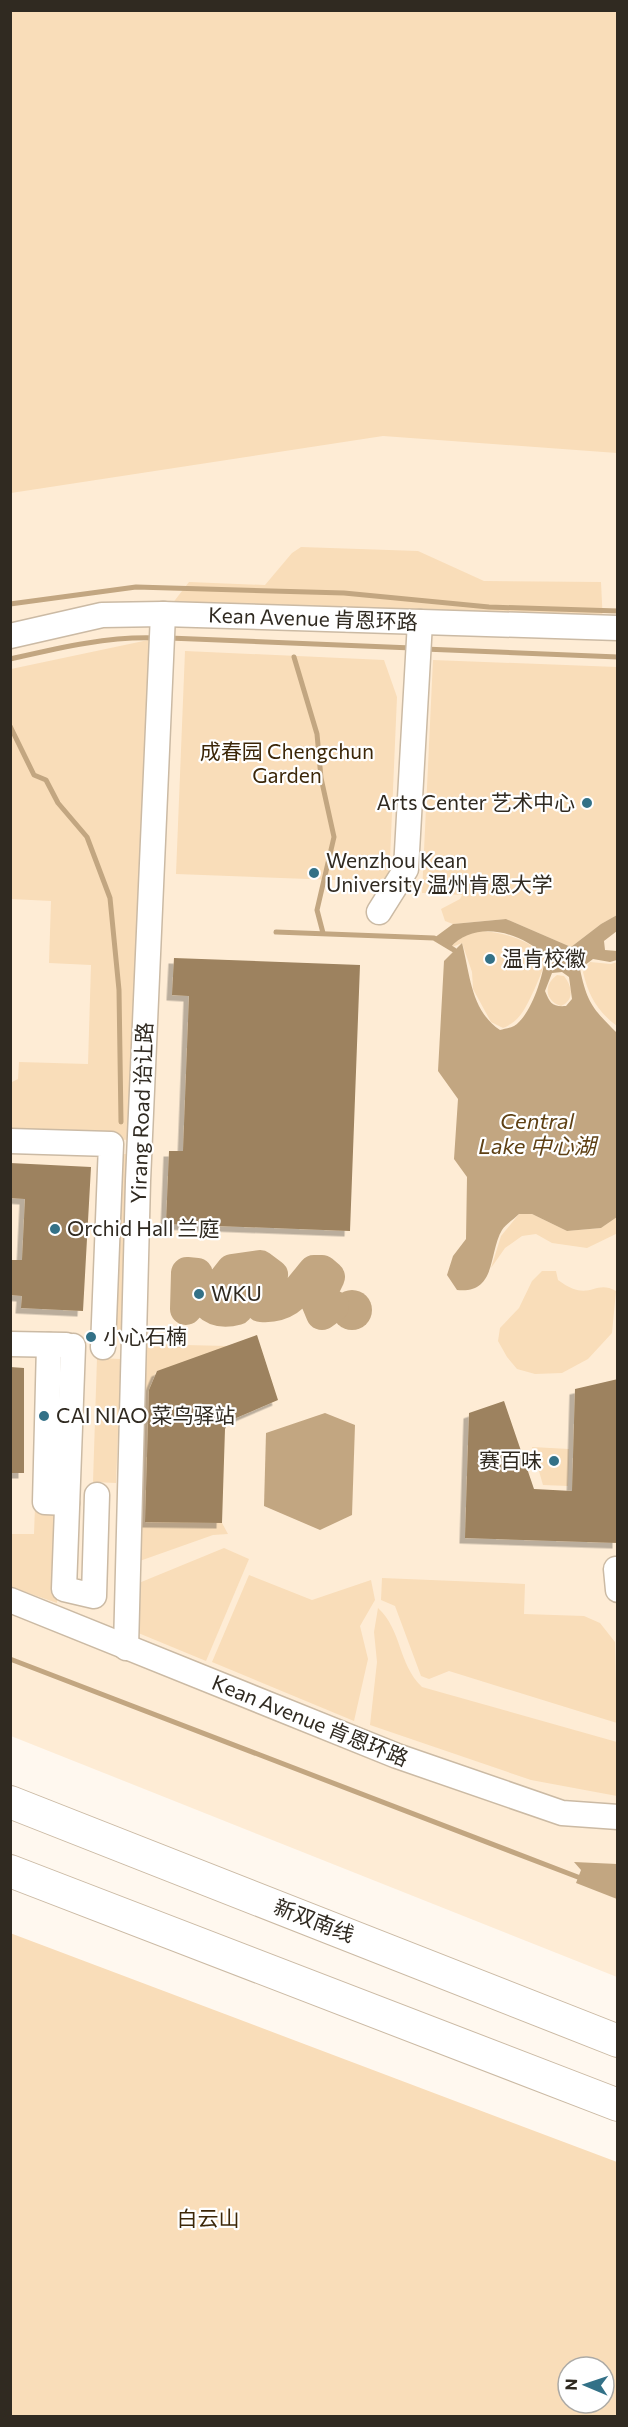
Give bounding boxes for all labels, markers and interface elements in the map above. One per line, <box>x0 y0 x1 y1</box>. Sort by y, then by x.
street label: Kean Avenue 肯恩环路 <box>208 601 418 634</box>
park label: 成春园 Chengchun Garden <box>200 738 374 787</box>
place label: Arts Center 艺术中心 <box>376 789 575 814</box>
marker: Arts Center 艺术中心 <box>580 796 594 810</box>
place label: Wenzhou Kean University 温州肯恩大学 <box>326 847 553 896</box>
marker: Wenzhou Kean University 温州肯恩大学 <box>307 866 321 880</box>
place label: 温肯校徽 <box>502 945 586 970</box>
marker: 温肯校徽 <box>483 952 497 966</box>
street label: Yirang Road 诒让路 <box>125 1022 156 1204</box>
water label: Central Lake 中心湖 <box>478 1107 599 1159</box>
place label: Orchid Hall 兰庭 <box>67 1215 220 1240</box>
marker: Orchid Hall 兰庭 <box>48 1222 62 1236</box>
place label: WKU <box>211 1280 262 1305</box>
marker: WKU <box>192 1287 206 1301</box>
place label: 小心石楠 <box>103 1323 187 1348</box>
marker: 小心石楠 <box>84 1330 98 1344</box>
place label: CAI NIAO 菜鸟驿站 <box>56 1402 236 1427</box>
marker: CAI NIAO 菜鸟驿站 <box>37 1409 51 1423</box>
place label: 赛百味 <box>479 1447 542 1472</box>
marker: 赛百味 <box>547 1454 561 1468</box>
street label: Kean Avenue 肯恩环路 <box>209 1669 412 1770</box>
street label: 新双南线 <box>271 1893 358 1946</box>
park label: 白云山 <box>177 2205 240 2230</box>
north arrow <box>556 2355 616 2415</box>
text: N <box>561 2378 580 2391</box>

